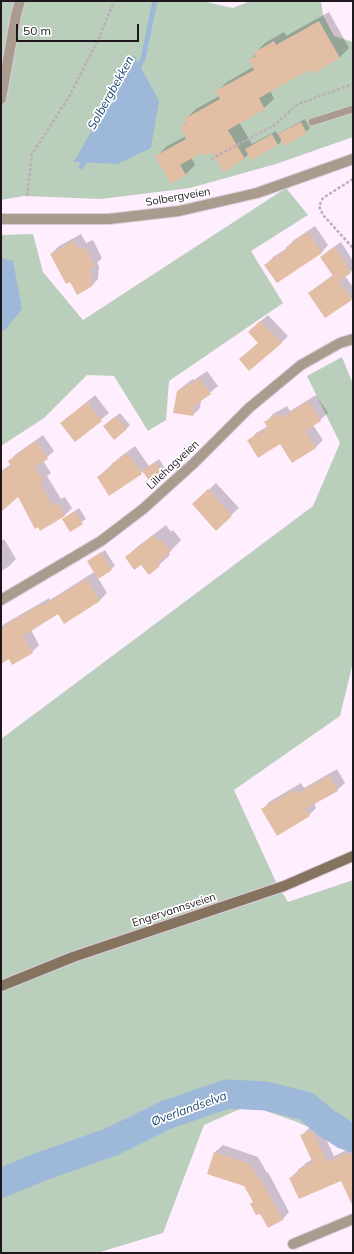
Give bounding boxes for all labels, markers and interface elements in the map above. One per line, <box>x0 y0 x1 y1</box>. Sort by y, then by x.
scale bar <box>18 16 141 42</box>
text: 50 m <box>23 23 51 38</box>
water label: Solbergbekken <box>85 54 137 132</box>
street label: Solbergveien <box>145 185 211 209</box>
street label: Lillehagveien <box>144 438 202 492</box>
street label: Engervannsveien <box>130 890 218 930</box>
water label: Øverlandselva <box>149 1089 229 1129</box>

